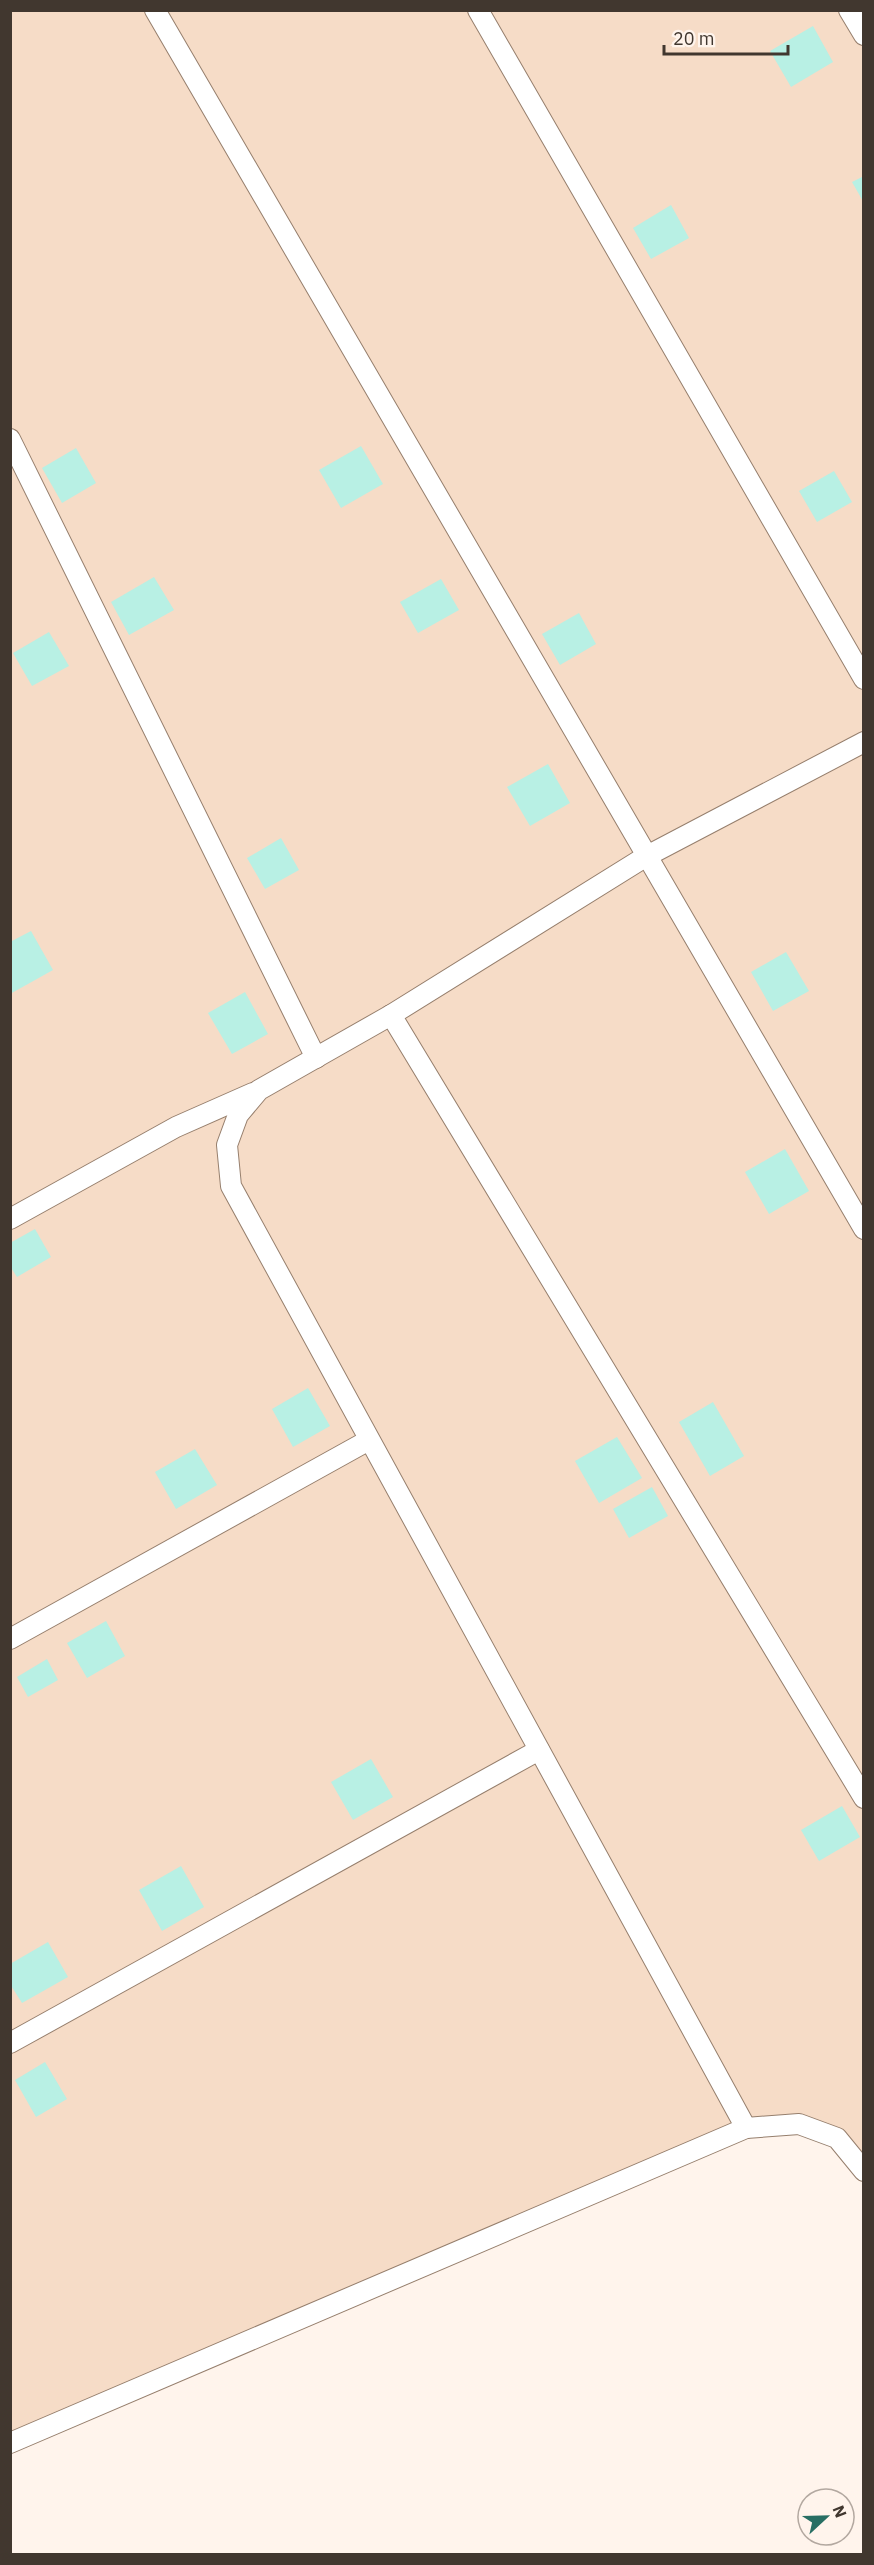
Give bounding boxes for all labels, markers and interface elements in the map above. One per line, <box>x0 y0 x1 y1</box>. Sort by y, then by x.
scale bar <box>664 18 788 56</box>
text: 20 m <box>673 27 715 50</box>
north arrow <box>796 2487 856 2547</box>
text: N <box>828 2502 851 2521</box>

